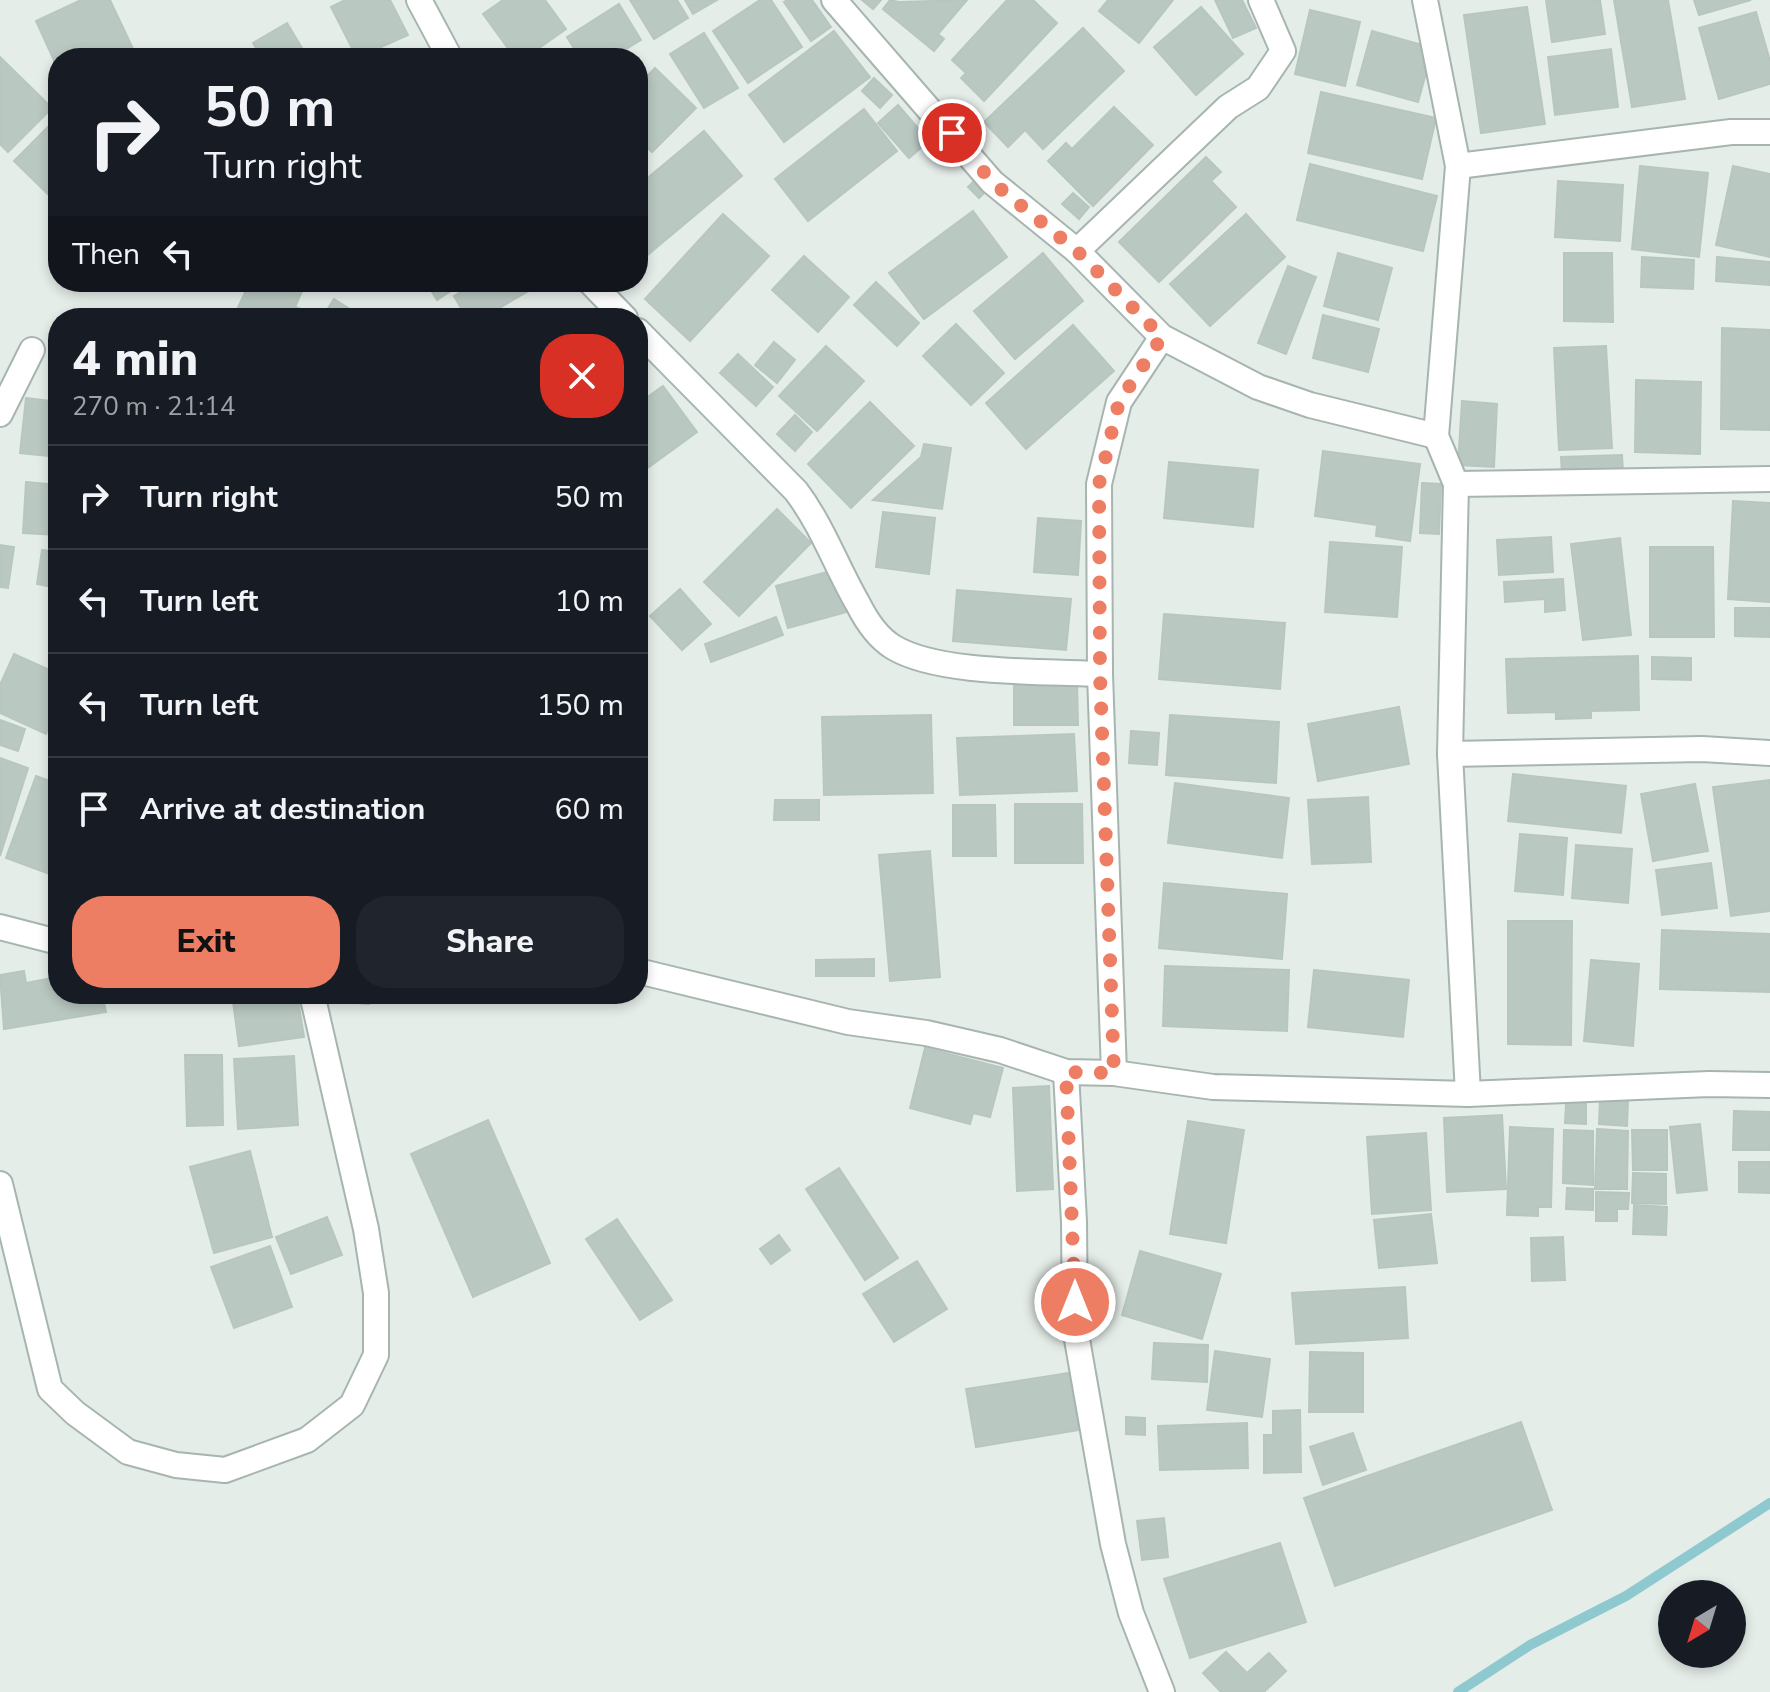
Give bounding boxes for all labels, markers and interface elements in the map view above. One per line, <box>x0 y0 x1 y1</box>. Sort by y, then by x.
text: 50 m <box>204 69 335 146</box>
icon: right <box>72 80 176 184</box>
pin <box>918 99 986 167</box>
icon: arrive <box>930 111 974 155</box>
text: Turn right <box>204 142 361 191</box>
icon: left <box>156 232 200 276</box>
text: Then <box>72 234 140 275</box>
text: 4 min <box>72 326 198 392</box>
button: close <box>540 334 624 418</box>
text: 270 m · 21:14 <box>72 389 235 424</box>
icon: right <box>72 475 116 519</box>
text: Turn right <box>140 477 278 518</box>
text: 50 m <box>555 477 624 518</box>
icon: left <box>72 579 116 623</box>
text: Turn left <box>140 581 258 622</box>
text: 10 m <box>555 581 624 622</box>
icon: left <box>72 683 116 727</box>
text: Turn left <box>140 685 258 726</box>
text: 150 m <box>537 685 624 726</box>
icon: arrive <box>72 787 116 831</box>
text: Arrive at destination <box>140 789 425 830</box>
text: 60 m <box>555 789 624 830</box>
button: Exit <box>72 896 340 988</box>
button: Share <box>356 896 624 988</box>
position arrow <box>1033 1260 1117 1344</box>
north arrow <box>1658 1580 1746 1668</box>
map controls <box>1658 1580 1746 1668</box>

